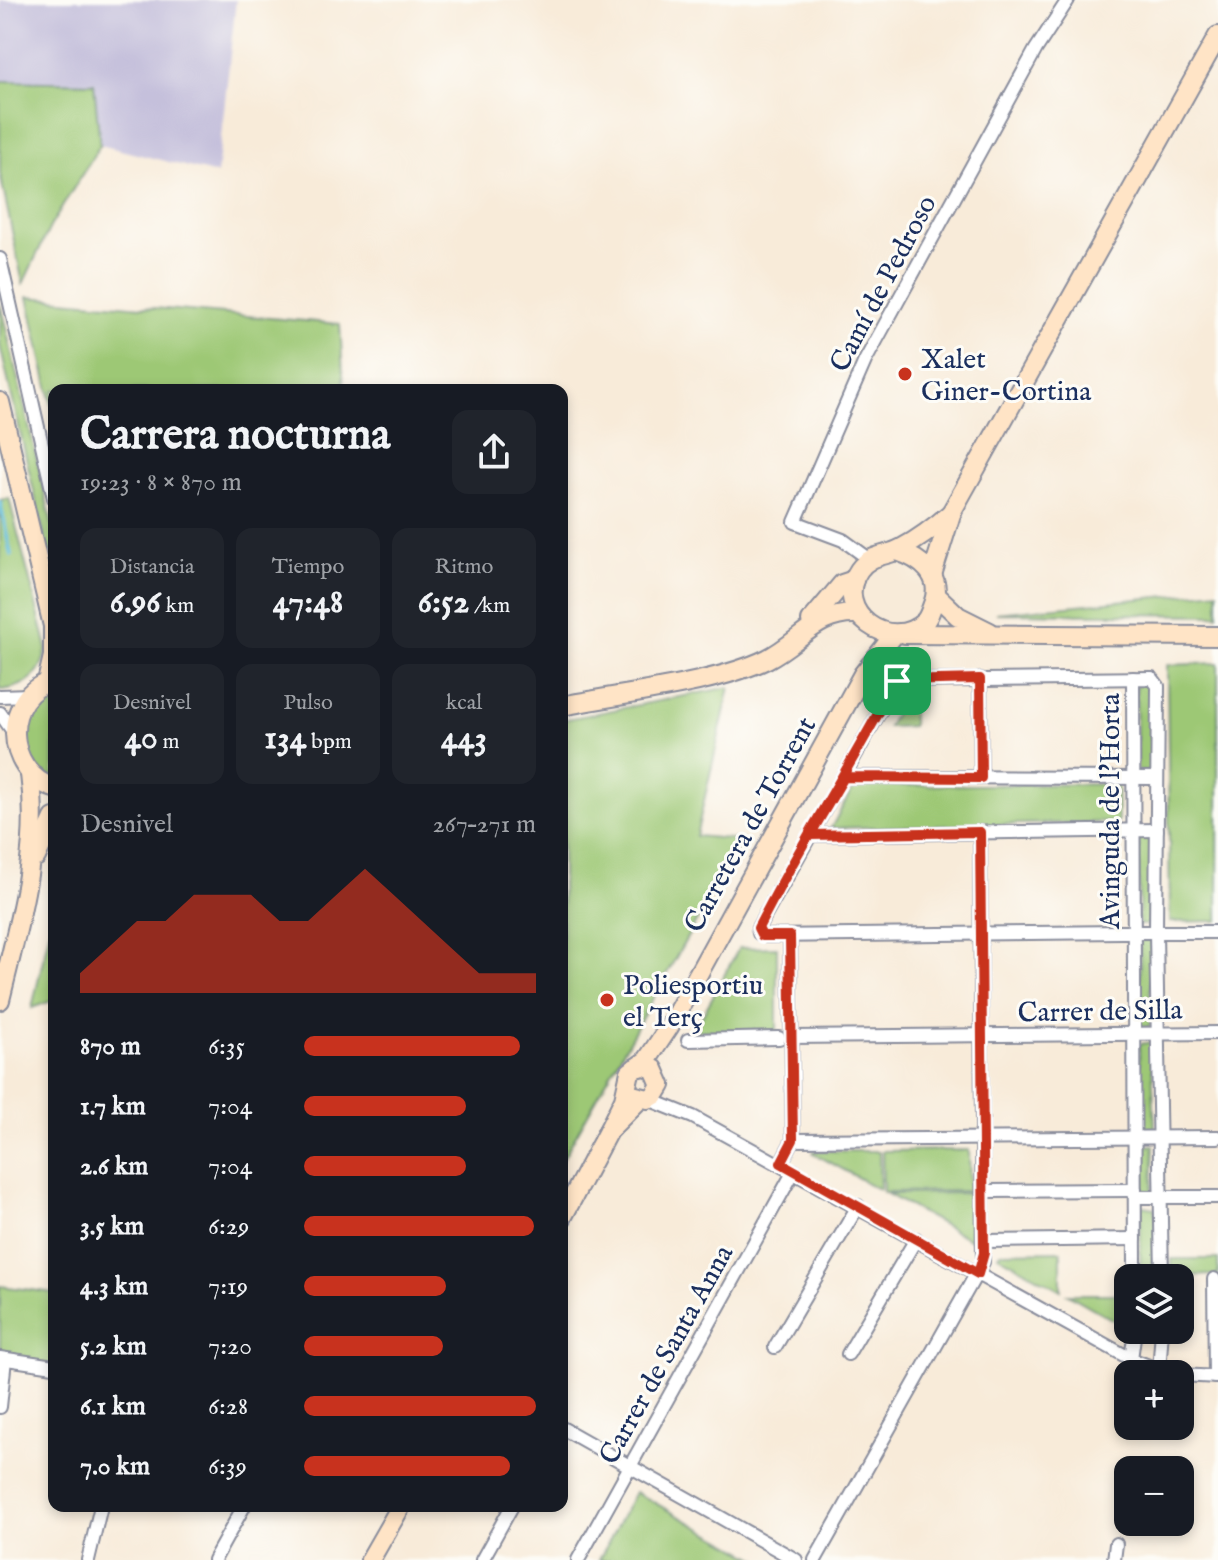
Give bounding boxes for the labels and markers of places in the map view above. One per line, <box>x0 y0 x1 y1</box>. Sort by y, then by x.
place label: Xalet Giner-Cortina <box>921 343 1092 410</box>
marker: Xalet Giner-Cortina <box>896 365 914 383</box>
pin <box>863 647 931 715</box>
place label: Poliesportiu el Terç <box>623 969 763 1036</box>
marker: Poliesportiu el Terç <box>598 991 616 1009</box>

